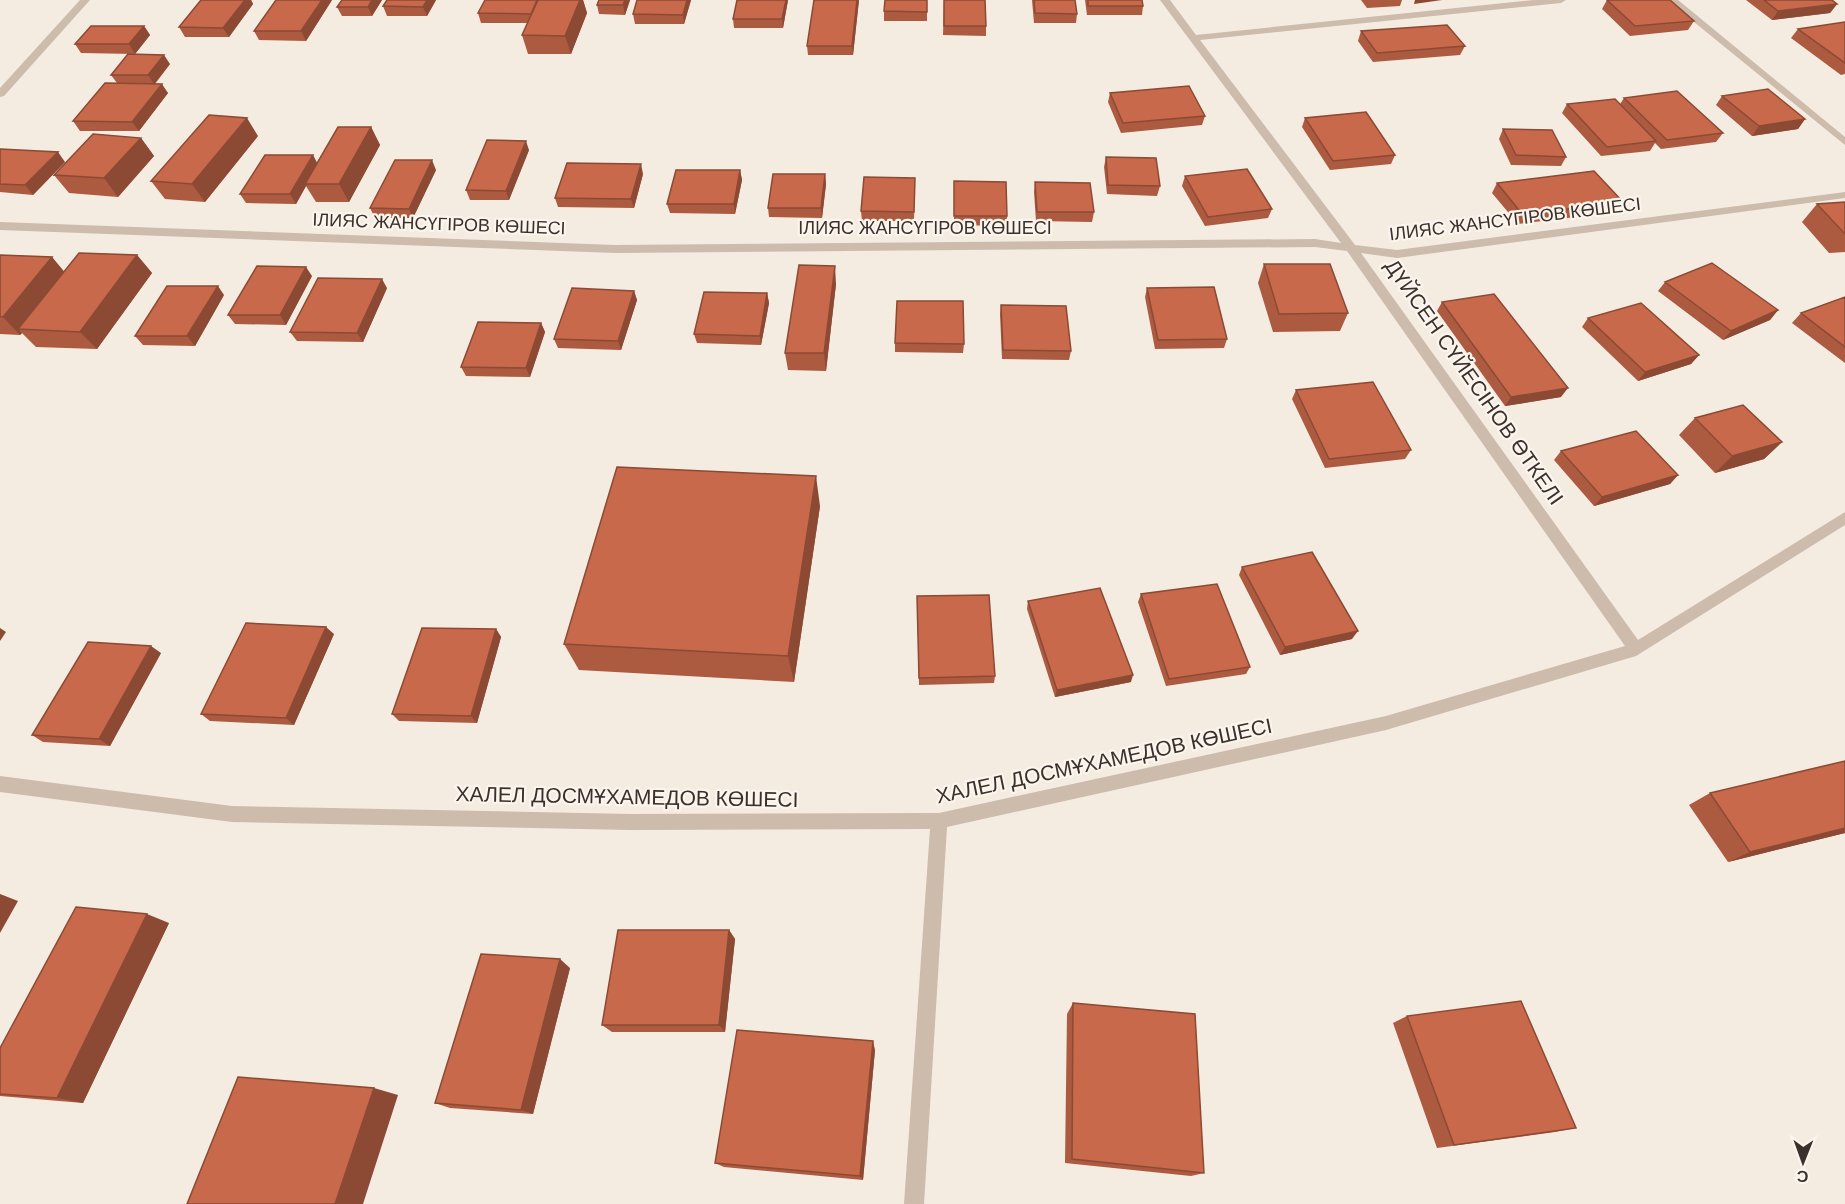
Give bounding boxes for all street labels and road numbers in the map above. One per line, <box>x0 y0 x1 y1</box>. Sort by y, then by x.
street label: ІЛИЯС ЖАНСҮГІРОВ КӨШЕСІ <box>1388 192 1642 246</box>
street label: ІЛИЯС ЖАНСҮГІРОВ КӨШЕСІ <box>312 208 566 240</box>
street label: ІЛИЯС ЖАНСҮГІРОВ КӨШЕСІ <box>798 216 1052 240</box>
street label: ДҮЙСЕН СҮЙЕСІНОВ ӨТКЕЛІ <box>1378 254 1570 510</box>
street label: ХАЛЕЛ ДОСМҰХАМЕДОВ КӨШЕСІ <box>933 712 1275 810</box>
street label: ХАЛЕЛ ДОСМҰХАМЕДОВ КӨШЕСІ <box>455 780 799 814</box>

